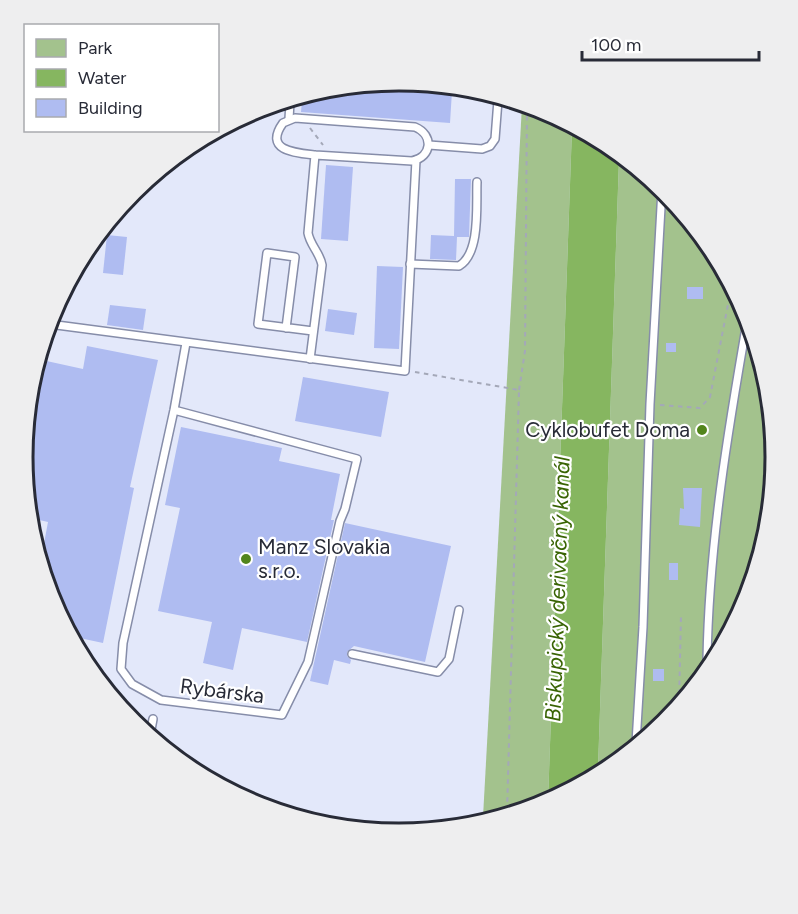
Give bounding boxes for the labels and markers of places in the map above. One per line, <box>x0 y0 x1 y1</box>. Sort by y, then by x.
place label: Cyklobufet Doma <box>525 417 690 442</box>
marker: Cyklobufet Doma <box>695 423 709 437</box>
place label: Manz Slovakia s.r.o. <box>258 534 390 583</box>
marker: Manz Slovakia s.r.o. <box>239 552 253 566</box>

